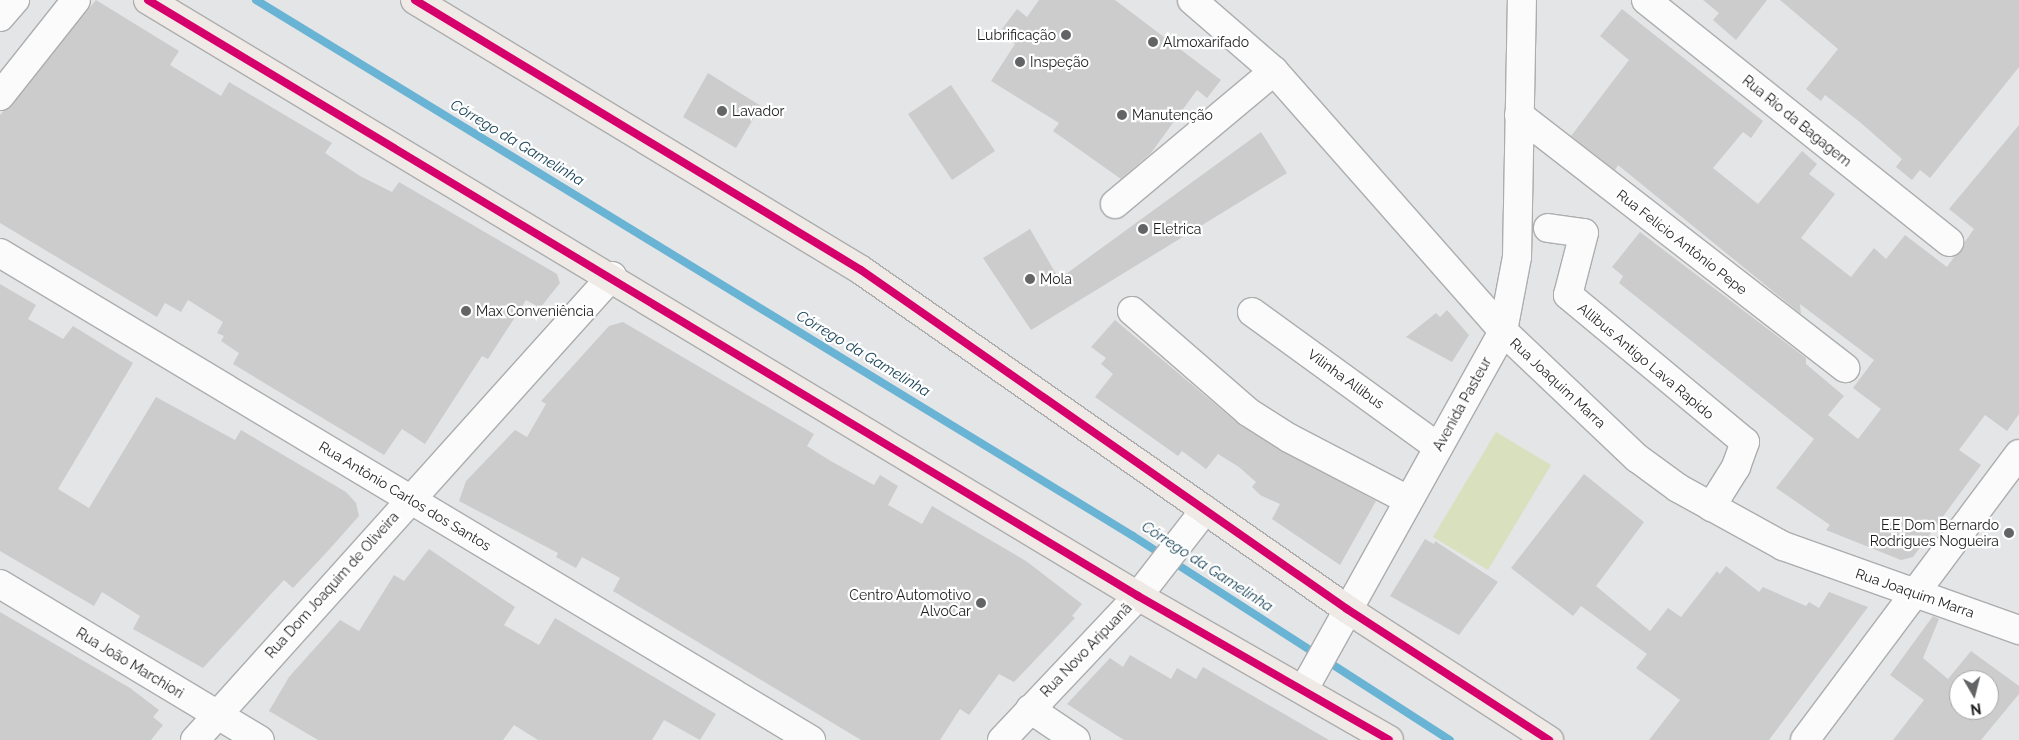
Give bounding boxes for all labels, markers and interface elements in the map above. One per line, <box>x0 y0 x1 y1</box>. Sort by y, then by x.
place label: Lubrificação <box>977 27 1056 43</box>
marker: Lubrificação <box>1060 29 1072 41</box>
place label: Almoxarifado <box>1163 34 1249 50</box>
marker: Almoxarifado <box>1147 36 1159 48</box>
place label: Inspeção <box>1030 54 1089 70</box>
marker: Inspeção <box>1014 56 1026 68</box>
street label: Rua Rio da Bagagem <box>1739 72 1855 170</box>
water label: Córrego da Gamelinha <box>447 96 587 190</box>
place label: Lavador <box>732 103 784 119</box>
marker: Lavador <box>716 105 728 117</box>
place label: Manutenção <box>1132 107 1213 123</box>
marker: Manutenção <box>1116 109 1128 121</box>
street label: Rua Felício Antônio Pepe <box>1613 186 1751 298</box>
place label: Eletrica <box>1153 221 1201 237</box>
marker: Eletrica <box>1137 223 1149 235</box>
place label: Mola <box>1040 271 1072 287</box>
marker: Mola <box>1024 273 1036 285</box>
street label: Allibus Antigo Lava Rapido <box>1574 299 1718 423</box>
place label: Max Conveniência <box>476 303 594 319</box>
marker: Max Conveniência <box>460 305 472 317</box>
water label: Córrego da Gamelinha <box>793 307 933 401</box>
street label: Rua Joaquim Marra <box>1507 334 1609 432</box>
street label: Vilinha Allibus <box>1304 346 1388 412</box>
street label: Avenida Pasteur <box>1429 354 1495 454</box>
street label: Rua Antônio Carlos dos Santos <box>316 438 494 554</box>
street label: Rua Dom Joaquim de Oliveira <box>262 508 402 662</box>
place label: E.E Dom Bernardo Rodrigues Nogueira <box>1870 517 1999 550</box>
water label: Córrego da Gamelinha <box>1138 518 1276 616</box>
marker: E.E Dom Bernardo Rodrigues Nogueira <box>2003 527 2015 539</box>
street label: Rua Joaquim Marra <box>1853 565 1977 621</box>
place label: Centro Automotivo AlvoCar <box>849 587 971 620</box>
marker: Centro Automotivo AlvoCar <box>975 597 987 609</box>
street label: Rua Novo Aripuanã <box>1037 599 1135 701</box>
street label: Rua João Marchiori <box>73 624 187 702</box>
north arrow <box>1949 670 1999 720</box>
text: N <box>1970 700 1982 718</box>

